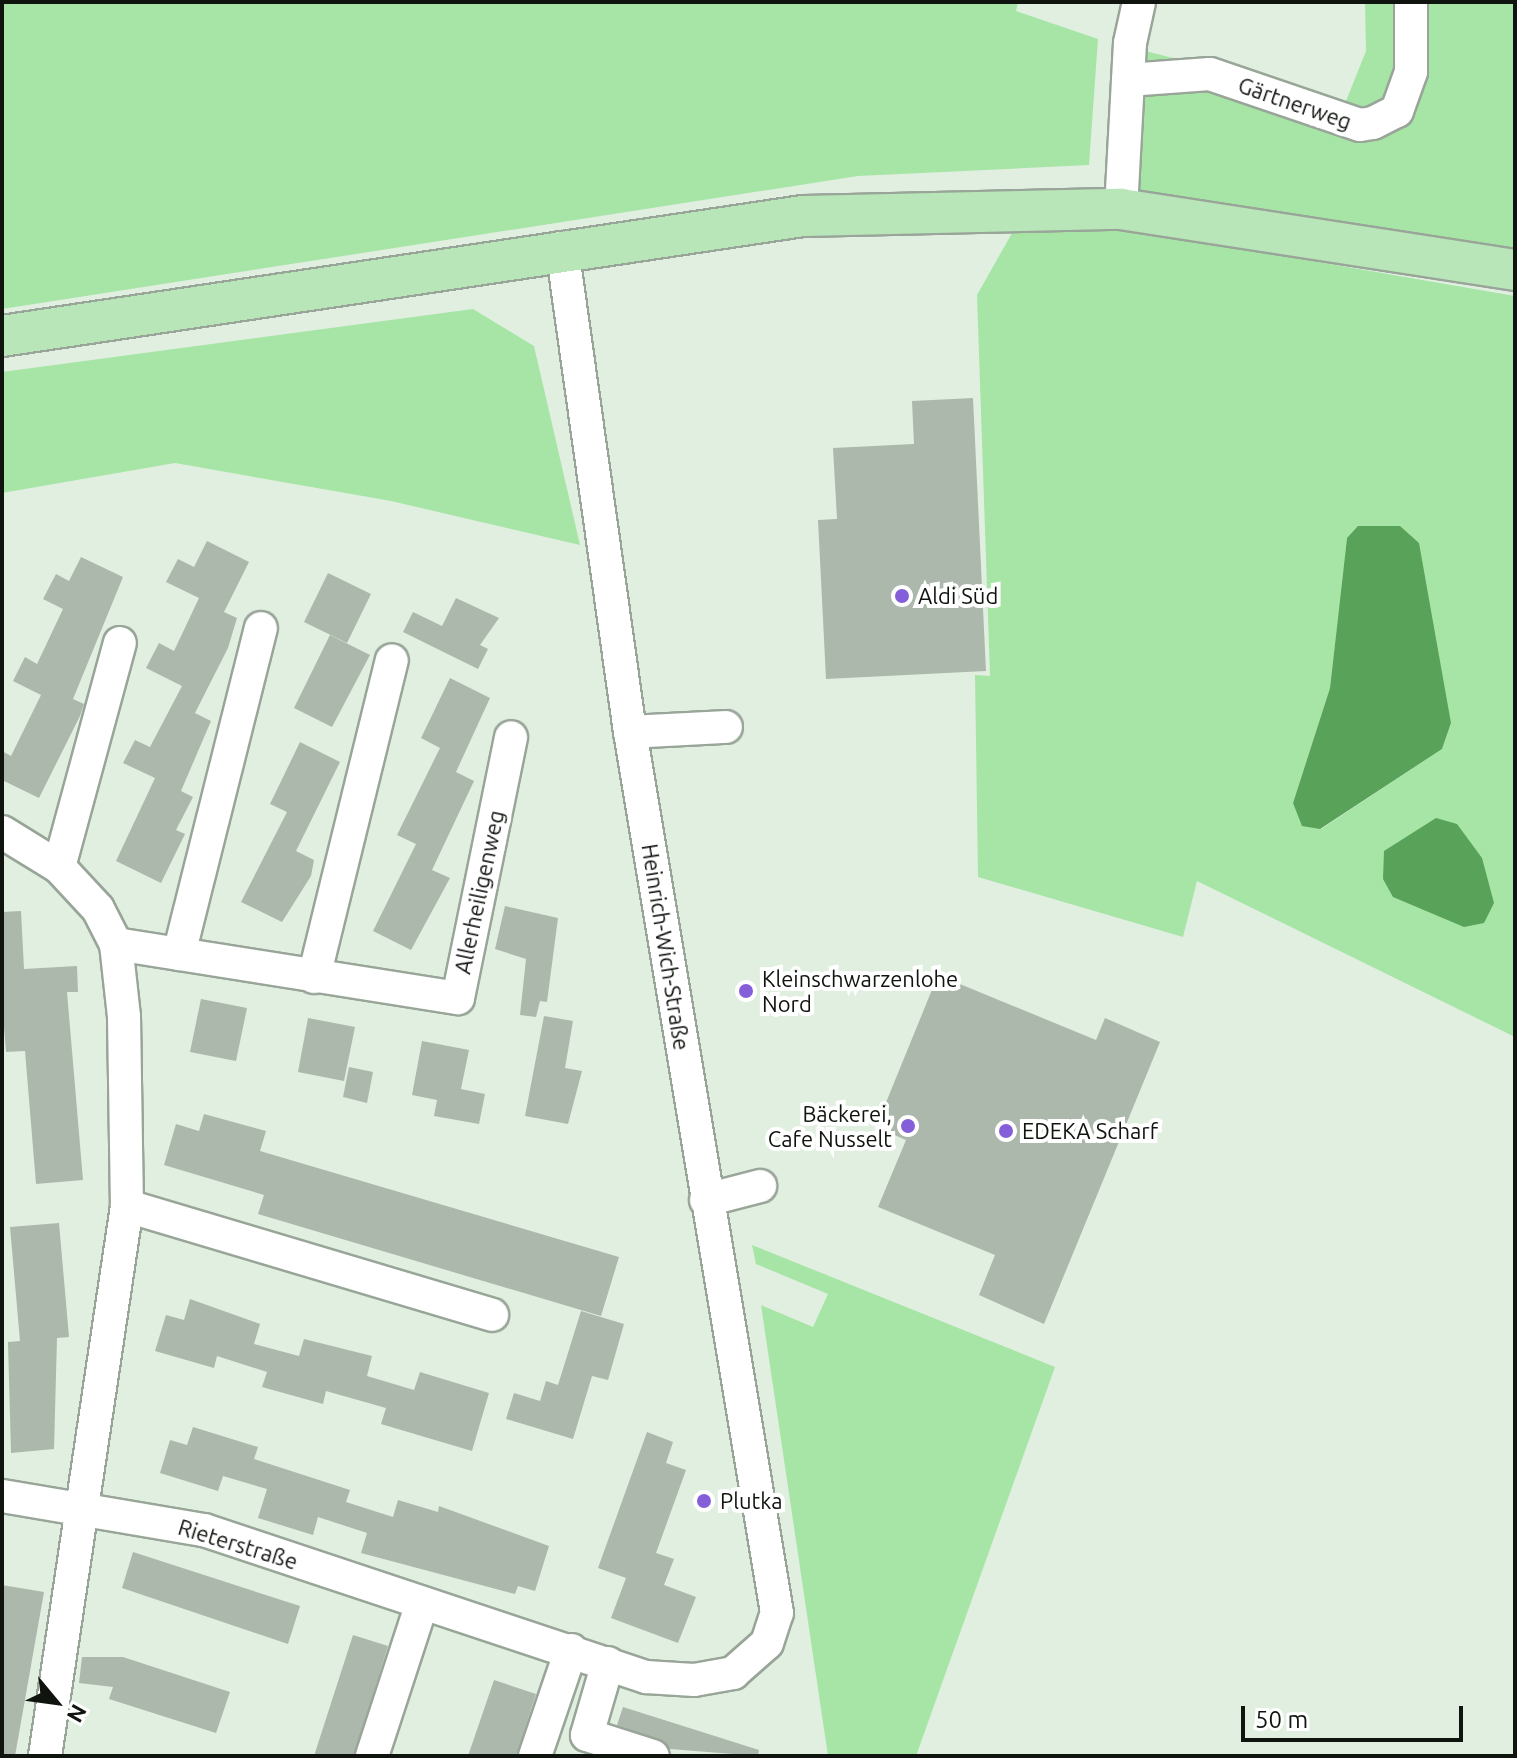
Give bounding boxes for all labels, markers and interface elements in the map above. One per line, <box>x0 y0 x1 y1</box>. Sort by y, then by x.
street label: Gärtnerweg <box>1235 71 1355 135</box>
place label: Aldi Süd <box>918 583 998 609</box>
marker: Aldi Süd <box>893 587 911 605</box>
street label: Allerheiligenweg <box>449 808 509 976</box>
street label: Heinrich-Wich-Straße <box>637 842 695 1052</box>
place label: Kleinschwarzenlohe Nord <box>762 965 958 1016</box>
marker: Kleinschwarzenlohe Nord <box>737 982 755 1000</box>
place label: Bäckerei, Cafe Nusselt <box>768 1100 892 1152</box>
marker: Bäckerei, Cafe Nusselt <box>899 1117 917 1135</box>
place label: EDEKA Scharf <box>1022 1118 1158 1144</box>
marker: EDEKA Scharf <box>997 1122 1015 1140</box>
place label: Plutka <box>720 1488 783 1514</box>
marker: Plutka <box>695 1492 713 1510</box>
street label: Rieterstraße <box>175 1513 301 1575</box>
north arrow <box>16 1662 96 1742</box>
scale bar <box>1245 1690 1467 1740</box>
text: N <box>63 1701 92 1727</box>
text: 50 m <box>1255 1706 1308 1733</box>

